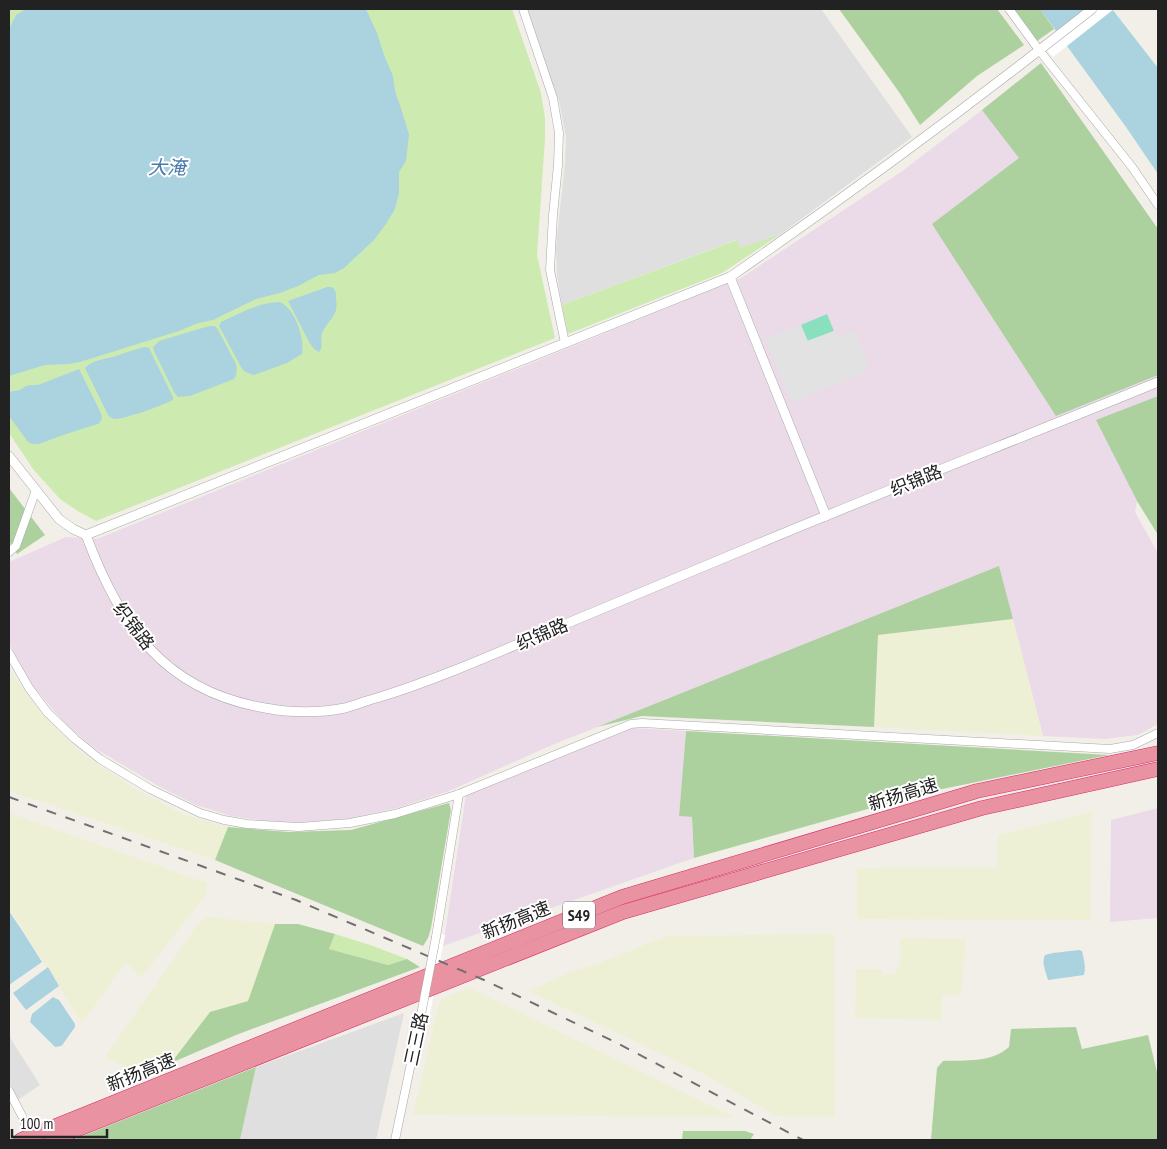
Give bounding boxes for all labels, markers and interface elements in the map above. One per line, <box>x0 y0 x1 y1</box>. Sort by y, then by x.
water label: 大淹 <box>148 155 189 179</box>
street label: 织锦路 <box>887 459 945 501</box>
street label: 织锦路 <box>109 598 159 654</box>
street label: 织锦路 <box>513 613 571 655</box>
street label: 新扬高速 <box>865 772 941 816</box>
street label: 新扬高速 <box>478 896 554 944</box>
road number: S49 <box>563 902 595 928</box>
street label: 三三路 <box>399 1010 433 1068</box>
street label: 新扬高速 <box>103 1048 179 1096</box>
scale bar <box>12 1106 108 1138</box>
text: 100 m <box>20 1114 53 1133</box>

